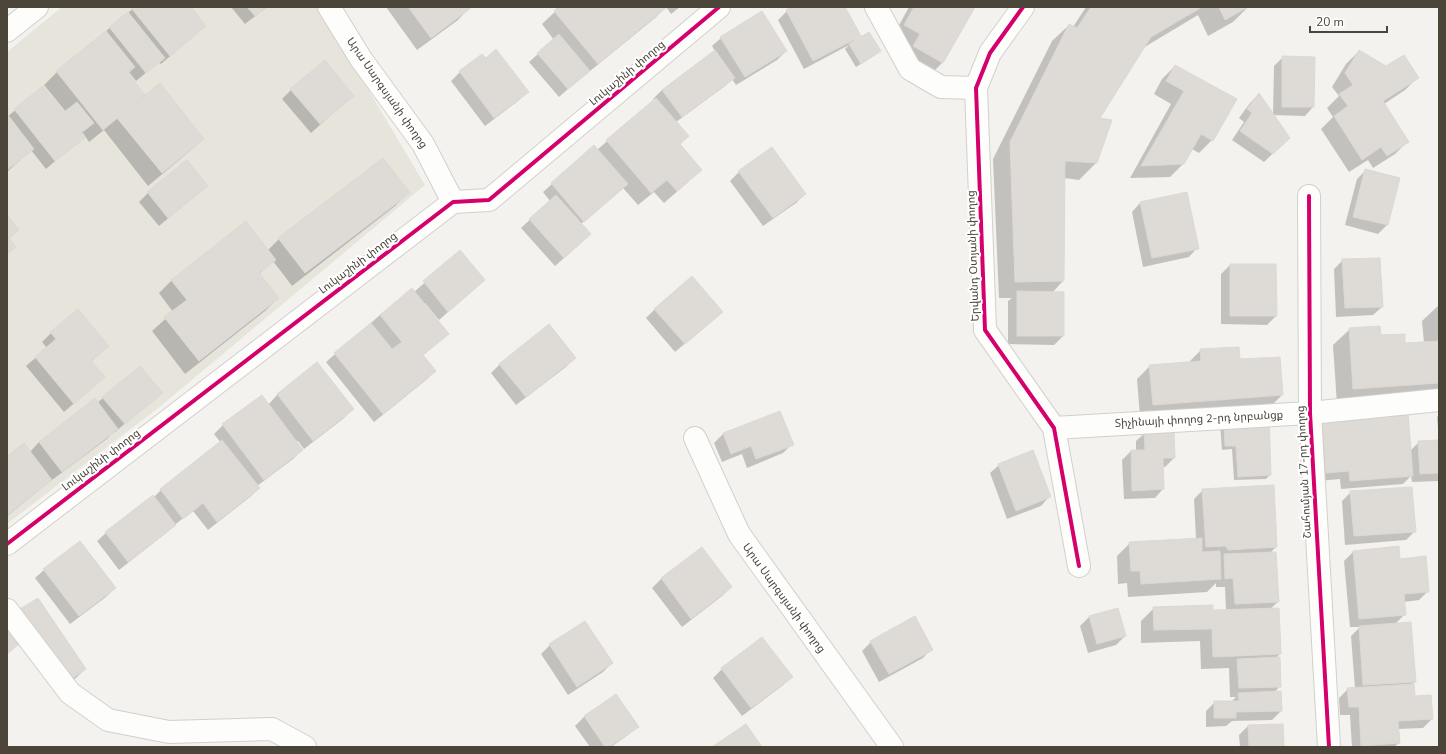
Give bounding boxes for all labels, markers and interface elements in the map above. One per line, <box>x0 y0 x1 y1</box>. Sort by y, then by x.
scale bar <box>1310 8 1387 34</box>
text: 20 m <box>1316 14 1344 30</box>
street label: Արա Սարգսյանի փողոց <box>343 35 431 151</box>
street label: Լուկաշինի փողոց <box>586 37 668 109</box>
street label: Երվանդ Օտյանի փողոց <box>963 190 983 322</box>
street label: Լուկաշինի փողոց <box>316 229 400 297</box>
street label: Շահումյան 17-րդ փողոց <box>1293 405 1315 539</box>
street label: Տիչինայի փողոց 2-րդ նրբանցք <box>1114 407 1284 431</box>
street label: Լուկաշինի փողոց <box>59 426 143 494</box>
street label: Արա Սարգսյանի փողոց <box>739 540 829 656</box>

